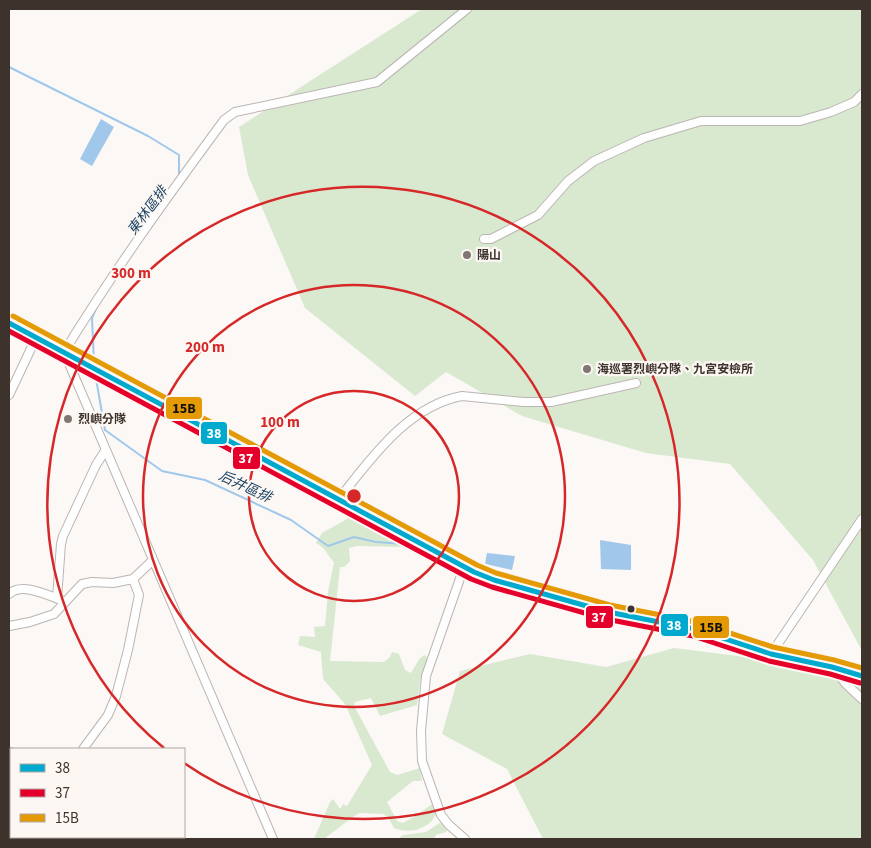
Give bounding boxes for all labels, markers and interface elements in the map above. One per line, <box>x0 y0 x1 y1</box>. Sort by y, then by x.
water label: 東林區排 <box>123 181 174 239</box>
place label: 陽山 <box>477 247 501 264</box>
marker: 陽山 <box>461 249 473 261</box>
text: 300 m <box>111 263 151 284</box>
text: 200 m <box>185 337 225 358</box>
place label: 海巡署烈嶼分隊、九宮安檢所 <box>597 361 753 378</box>
marker: 海巡署烈嶼分隊、九宮安檢所 <box>581 363 593 375</box>
line badge: 15B <box>165 396 203 420</box>
text: 15B <box>172 399 196 419</box>
place label: 烈嶼分隊 <box>78 411 126 428</box>
text: 100 m <box>260 412 300 433</box>
marker: 烈嶼分隊 <box>62 413 74 425</box>
line badge: 38 <box>200 421 228 445</box>
text: 38 <box>207 424 221 444</box>
line badge: 37 <box>232 446 261 470</box>
text: 37 <box>239 449 253 469</box>
water label: 后井區排 <box>215 466 276 509</box>
centre of rings <box>345 487 363 505</box>
unlabelled marker <box>626 604 636 614</box>
line badge: 37 <box>585 605 614 629</box>
text: 37 <box>592 608 606 628</box>
line badge: 38 <box>660 613 689 637</box>
line badge: 15B <box>692 615 730 639</box>
text: 38 <box>667 616 681 636</box>
text: 15B <box>699 618 723 638</box>
legend <box>10 748 185 838</box>
text: 38 <box>55 758 70 779</box>
text: 37 <box>55 783 70 804</box>
text: 15B <box>55 808 79 829</box>

